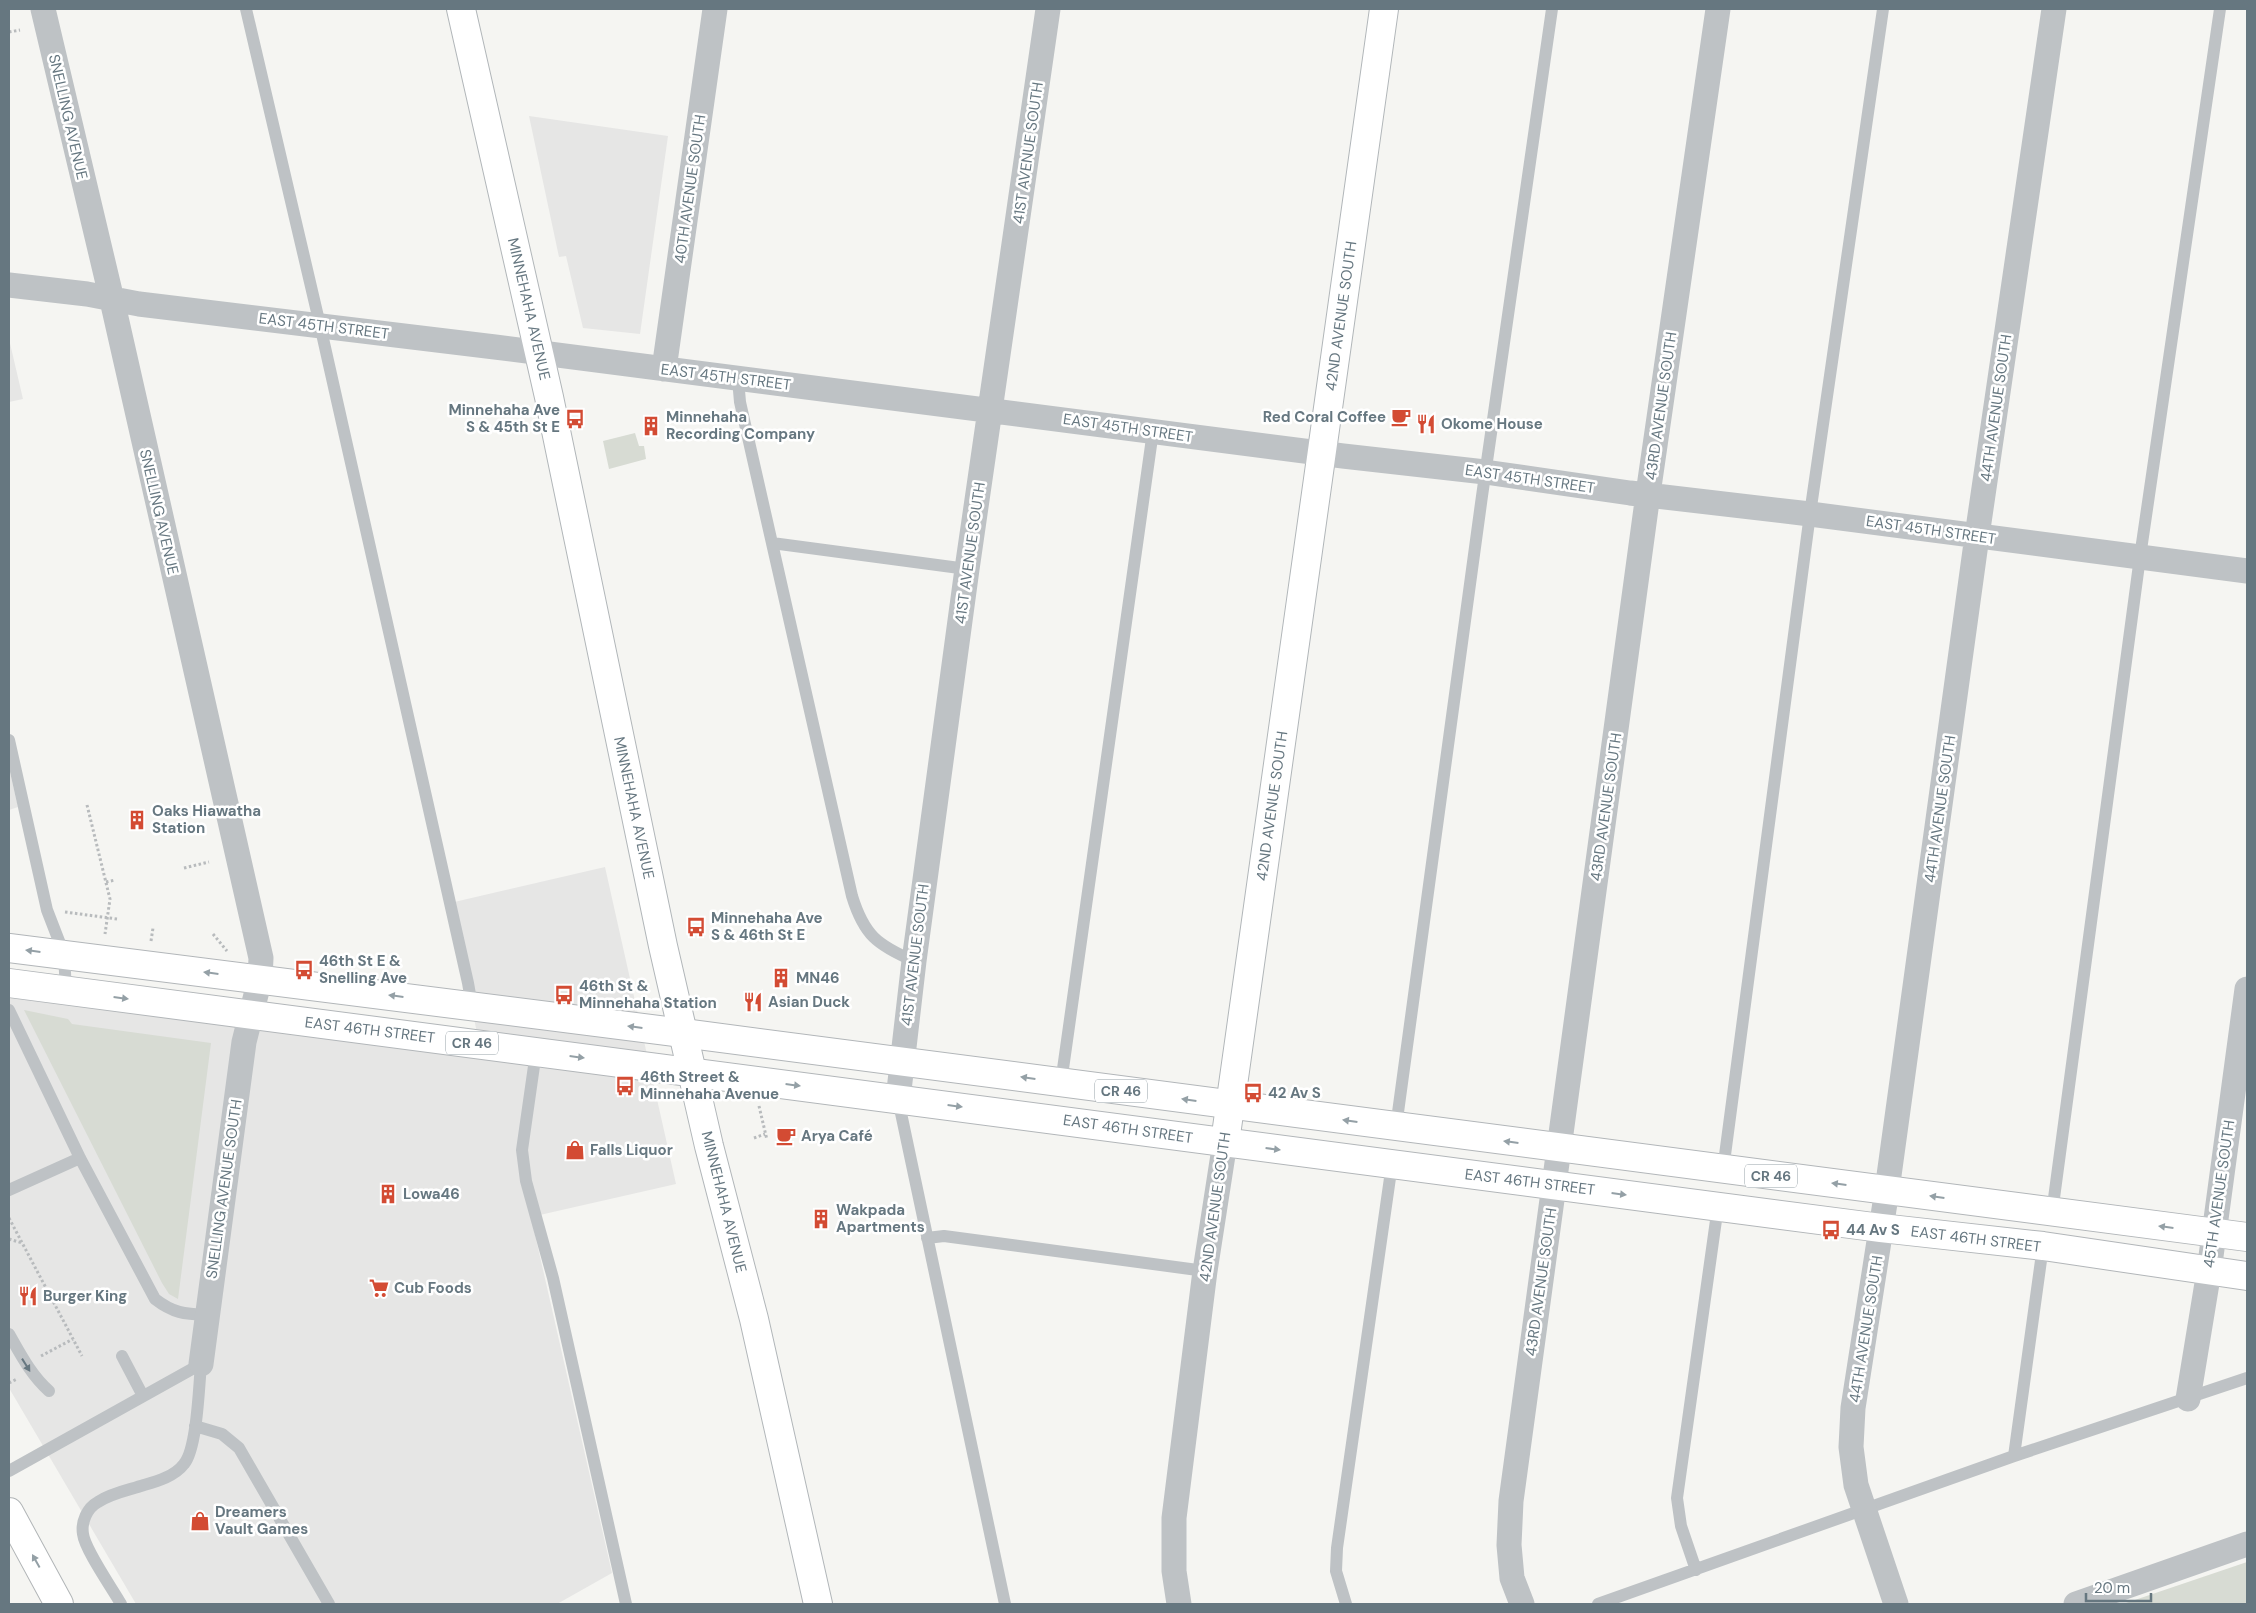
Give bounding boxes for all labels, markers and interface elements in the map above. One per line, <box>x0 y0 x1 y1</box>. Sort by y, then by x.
street label: SNELLING AVENUE <box>44 52 92 182</box>
street label: 41ST AVENUE SOUTH <box>1008 81 1048 225</box>
street label: 40TH AVENUE SOUTH <box>670 113 710 265</box>
street label: MINNEHAHA AVENUE <box>503 236 555 382</box>
street label: 42ND AVENUE SOUTH <box>1321 240 1361 392</box>
street label: EAST 45TH STREET <box>258 308 390 344</box>
street label: 43RD AVENUE SOUTH <box>1641 331 1681 481</box>
street label: 44TH AVENUE SOUTH <box>1976 333 2016 483</box>
street label: EAST 45TH STREET <box>660 359 792 395</box>
place label: Minnehaha Ave S & 45th St E <box>448 400 560 437</box>
cafe icon: Red Coral Coffee <box>1390 406 1412 428</box>
place label: Minnehaha Recording Company <box>666 407 815 444</box>
place label: Red Coral Coffee <box>1263 407 1386 427</box>
bus stop icon: Minnehaha Ave S & 45th St E <box>564 408 586 430</box>
street label: EAST 45TH STREET <box>1062 409 1194 447</box>
restaurant icon: Okome House <box>1415 413 1437 435</box>
place label: Okome House <box>1441 414 1543 434</box>
building icon: Minnehaha Recording Company <box>640 415 662 437</box>
street label: SNELLING AVENUE <box>135 447 183 577</box>
street label: EAST 45TH STREET <box>1464 460 1596 498</box>
street label: 41ST AVENUE SOUTH <box>950 481 990 625</box>
street label: EAST 45TH STREET <box>1865 511 1997 549</box>
street label: 42ND AVENUE SOUTH <box>1252 730 1292 882</box>
street label: 43RD AVENUE SOUTH <box>1586 732 1626 882</box>
street label: 44TH AVENUE SOUTH <box>1920 734 1960 884</box>
street label: MINNEHAHA AVENUE <box>609 735 659 881</box>
place label: Oaks Hiawatha Station <box>152 801 261 838</box>
building icon: Oaks Hiawatha Station <box>126 809 148 831</box>
street label: 41ST AVENUE SOUTH <box>896 883 934 1027</box>
place label: Minnehaha Ave S & 46th St E <box>711 908 823 945</box>
bus stop icon: Minnehaha Ave S & 46th St E <box>685 916 707 938</box>
one-way arrow <box>25 947 41 955</box>
place label: 46th St E & Snelling Ave <box>319 951 407 988</box>
bus stop icon: 46th St E & Snelling Ave <box>293 959 315 981</box>
building icon: MN46 <box>770 967 792 989</box>
place label: MN46 <box>796 968 840 988</box>
one-way arrow <box>203 969 219 977</box>
place label: 46th St & Minnehaha Station <box>579 976 717 1013</box>
bus stop icon: 46th St & Minnehaha Station <box>553 984 575 1006</box>
restaurant icon: Asian Duck <box>742 991 764 1013</box>
one-way arrow <box>388 992 404 1000</box>
place label: Asian Duck <box>768 992 850 1012</box>
one-way arrow <box>114 994 130 1002</box>
street label: EAST 46TH STREET <box>304 1012 436 1048</box>
one-way arrow <box>626 1023 642 1031</box>
road number: CR 46 <box>446 1032 498 1054</box>
one-way arrow <box>569 1053 585 1061</box>
place label: 46th Street & Minnehaha Avenue <box>640 1067 779 1104</box>
one-way arrow <box>1019 1074 1035 1082</box>
bus stop icon: 46th Street & Minnehaha Avenue <box>614 1075 636 1097</box>
road number: CR 46 <box>1095 1080 1147 1102</box>
one-way arrow <box>786 1081 802 1089</box>
bus stop icon: 42 Av S <box>1242 1082 1264 1104</box>
place label: 42 Av S <box>1268 1083 1321 1103</box>
one-way arrow <box>1181 1096 1197 1104</box>
street label: SNELLING AVENUE SOUTH <box>201 1098 247 1280</box>
one-way arrow <box>947 1102 963 1110</box>
street label: EAST 46TH STREET <box>1062 1110 1194 1148</box>
one-way arrow <box>1342 1117 1358 1125</box>
street label: 45TH AVENUE SOUTH <box>2199 1119 2239 1269</box>
cafe icon: Arya Café <box>775 1125 797 1147</box>
place label: Arya Café <box>801 1126 873 1146</box>
street label: MINNEHAHA AVENUE <box>697 1129 751 1275</box>
street label: 42ND AVENUE SOUTH <box>1195 1131 1235 1283</box>
one-way arrow <box>1503 1138 1519 1146</box>
shop icon: Falls Liquor <box>564 1139 586 1161</box>
place label: Falls Liquor <box>590 1140 673 1160</box>
one-way arrow <box>1265 1145 1281 1153</box>
street label: EAST 46TH STREET <box>1464 1164 1596 1200</box>
road number: CR 46 <box>1745 1164 1797 1188</box>
one-way arrow <box>1830 1180 1846 1188</box>
building icon: Lowa46 <box>377 1183 399 1205</box>
place label: Lowa46 <box>403 1184 460 1204</box>
one-way arrow <box>1611 1190 1627 1198</box>
one-way arrow <box>1929 1193 1945 1201</box>
place label: Wakpada Apartments <box>836 1200 925 1237</box>
street label: 43RD AVENUE SOUTH <box>1521 1207 1561 1357</box>
building icon: Wakpada Apartments <box>810 1208 832 1230</box>
bus stop icon: 44 Av S <box>1820 1219 1842 1241</box>
place label: 44 Av S <box>1846 1220 1900 1240</box>
street label: EAST 46TH STREET <box>1910 1221 2042 1257</box>
one-way arrow <box>2157 1223 2173 1231</box>
street label: 44TH AVENUE SOUTH <box>1844 1254 1888 1404</box>
supermarket icon: Cub Foods <box>368 1277 390 1299</box>
place label: Cub Foods <box>394 1278 472 1298</box>
restaurant icon: Burger King <box>17 1285 39 1307</box>
place label: Burger King <box>43 1286 127 1306</box>
one-way arrow <box>22 1358 31 1371</box>
place label: Dreamers Vault Games <box>215 1502 308 1539</box>
shop icon: Dreamers Vault Games <box>189 1510 211 1532</box>
one-way arrow <box>32 1554 40 1569</box>
scale bar <box>2086 1570 2151 1602</box>
text: 20 m <box>2094 1578 2130 1598</box>

